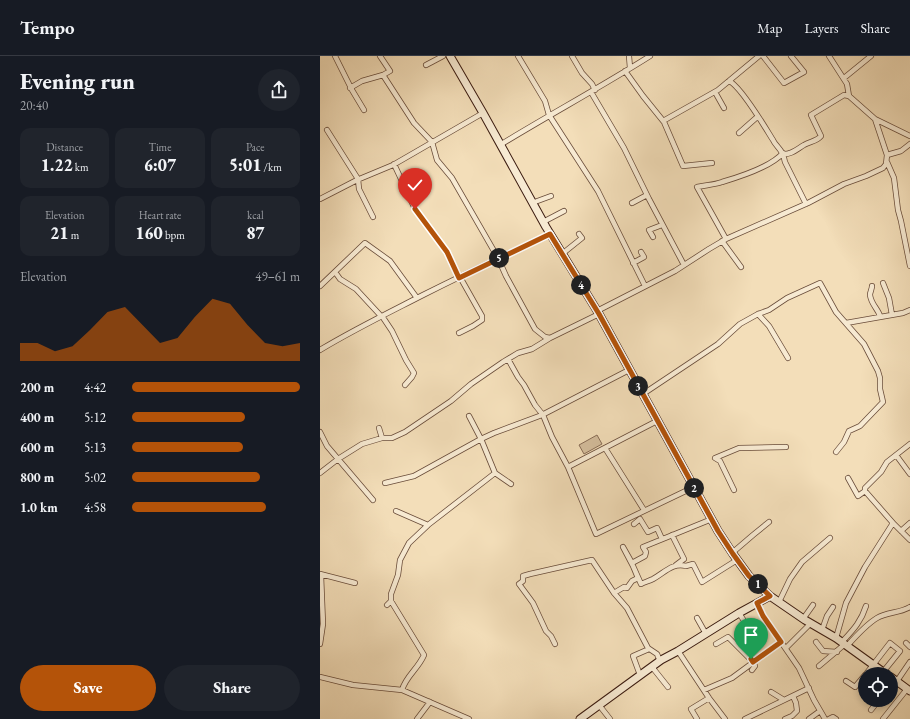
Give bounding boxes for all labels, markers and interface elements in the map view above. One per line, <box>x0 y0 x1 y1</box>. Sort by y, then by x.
text: Tempo <box>20 15 75 40</box>
text: Map <box>757 19 782 37</box>
text: Layers <box>804 19 839 37</box>
text: Share <box>861 19 890 37</box>
text: Evening run <box>20 67 135 96</box>
button: share <box>258 69 300 111</box>
text: 20:40 <box>20 97 48 114</box>
text: Distance <box>46 140 83 154</box>
text: Time <box>149 140 171 154</box>
text: Pace <box>246 140 265 154</box>
text: 1.22 <box>41 154 73 176</box>
text: 6:07 <box>144 154 176 176</box>
text: 5:01 <box>229 154 261 176</box>
text: km <box>73 160 89 174</box>
text: /km <box>261 160 282 174</box>
pin <box>398 168 432 209</box>
icon: check <box>404 174 426 196</box>
text: Elevation <box>45 208 84 222</box>
text: Heart rate <box>139 208 181 222</box>
text: kcal <box>247 208 264 222</box>
text: 21 <box>50 222 68 244</box>
text: 160 <box>135 222 163 244</box>
text: 87 <box>246 222 265 244</box>
text: m <box>68 228 79 242</box>
text: bpm <box>163 228 185 242</box>
pin: 5 <box>489 248 509 268</box>
text: 5 <box>496 251 502 265</box>
text: Elevation <box>20 268 67 285</box>
text: 49–61 m <box>255 268 300 285</box>
pin: 4 <box>571 275 591 295</box>
text: 4 <box>578 278 584 292</box>
pin: 3 <box>628 376 648 396</box>
text: 200 m <box>20 379 54 396</box>
text: 4:42 <box>84 379 106 396</box>
text: 3 <box>635 379 641 393</box>
text: 400 m <box>20 409 54 426</box>
text: 5:12 <box>84 409 106 426</box>
text: 600 m <box>20 439 54 456</box>
text: 5:13 <box>84 439 106 456</box>
text: 800 m <box>20 469 54 486</box>
text: 5:02 <box>84 469 106 486</box>
pin: 2 <box>684 478 704 498</box>
text: 2 <box>691 481 697 495</box>
text: 1.0 km <box>20 499 58 516</box>
text: 4:58 <box>84 499 106 516</box>
pin: 1 <box>748 574 768 594</box>
text: 1 <box>755 577 761 591</box>
pin <box>734 618 768 659</box>
icon: arrive <box>740 624 762 646</box>
button: Save <box>20 665 156 711</box>
button: Share <box>164 665 300 711</box>
map controls <box>858 667 898 707</box>
button: locate <box>858 667 898 707</box>

